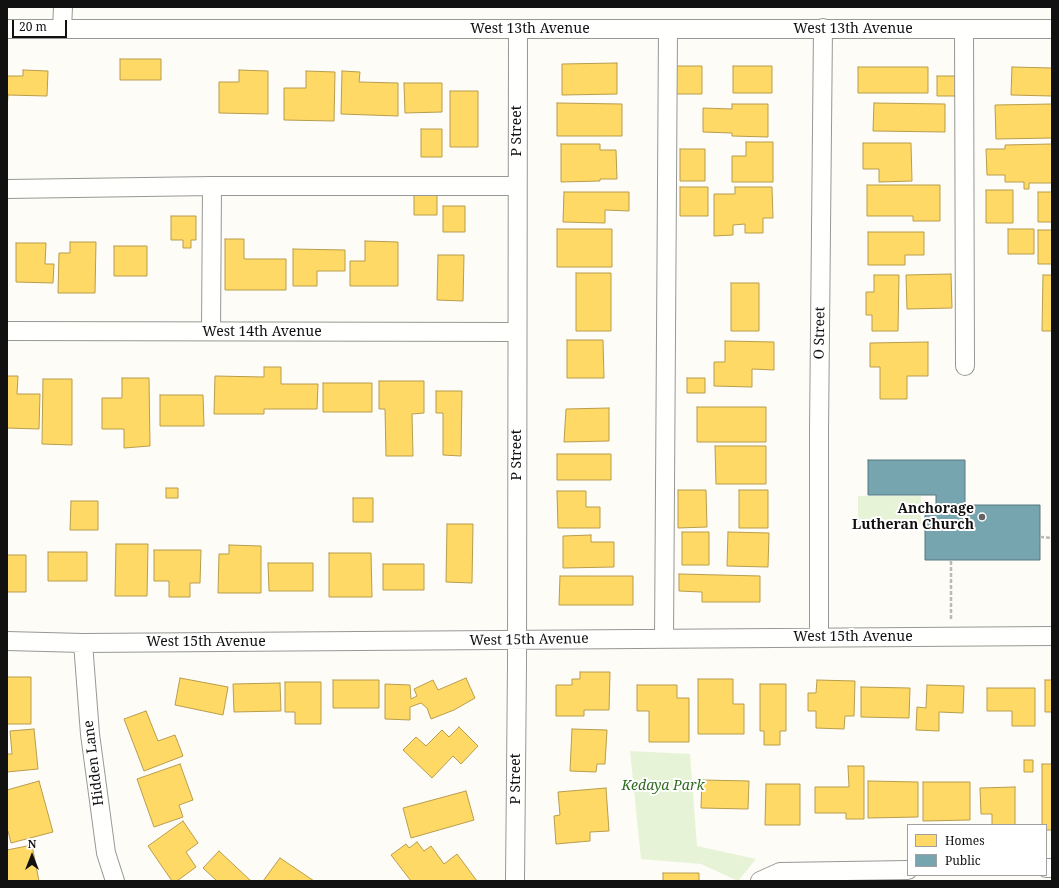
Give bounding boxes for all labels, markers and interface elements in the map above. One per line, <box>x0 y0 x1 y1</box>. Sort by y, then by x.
scale bar <box>14 12 69 38</box>
text: 20 m <box>19 18 47 35</box>
street label: West 13th Avenue <box>470 21 590 37</box>
street label: West 13th Avenue <box>793 21 913 37</box>
street label: P Street <box>509 105 525 157</box>
street label: O Street <box>811 306 829 360</box>
street label: West 14th Avenue <box>202 324 322 340</box>
street label: P Street <box>509 429 525 481</box>
place label: Anchorage Lutheran Church <box>852 501 974 534</box>
marker: Anchorage Lutheran Church <box>977 512 987 522</box>
street label: West 15th Avenue <box>793 629 913 645</box>
street label: West 15th Avenue <box>469 631 589 649</box>
street label: West 15th Avenue <box>146 634 266 650</box>
street label: Hidden Lane <box>80 719 108 807</box>
street label: P Street <box>508 753 524 805</box>
park label: Kedaya Park <box>622 778 704 794</box>
legend <box>907 824 1047 876</box>
text: Homes <box>945 832 985 849</box>
north arrow <box>12 836 52 876</box>
text: N <box>28 836 36 851</box>
text: Public <box>945 852 981 869</box>

